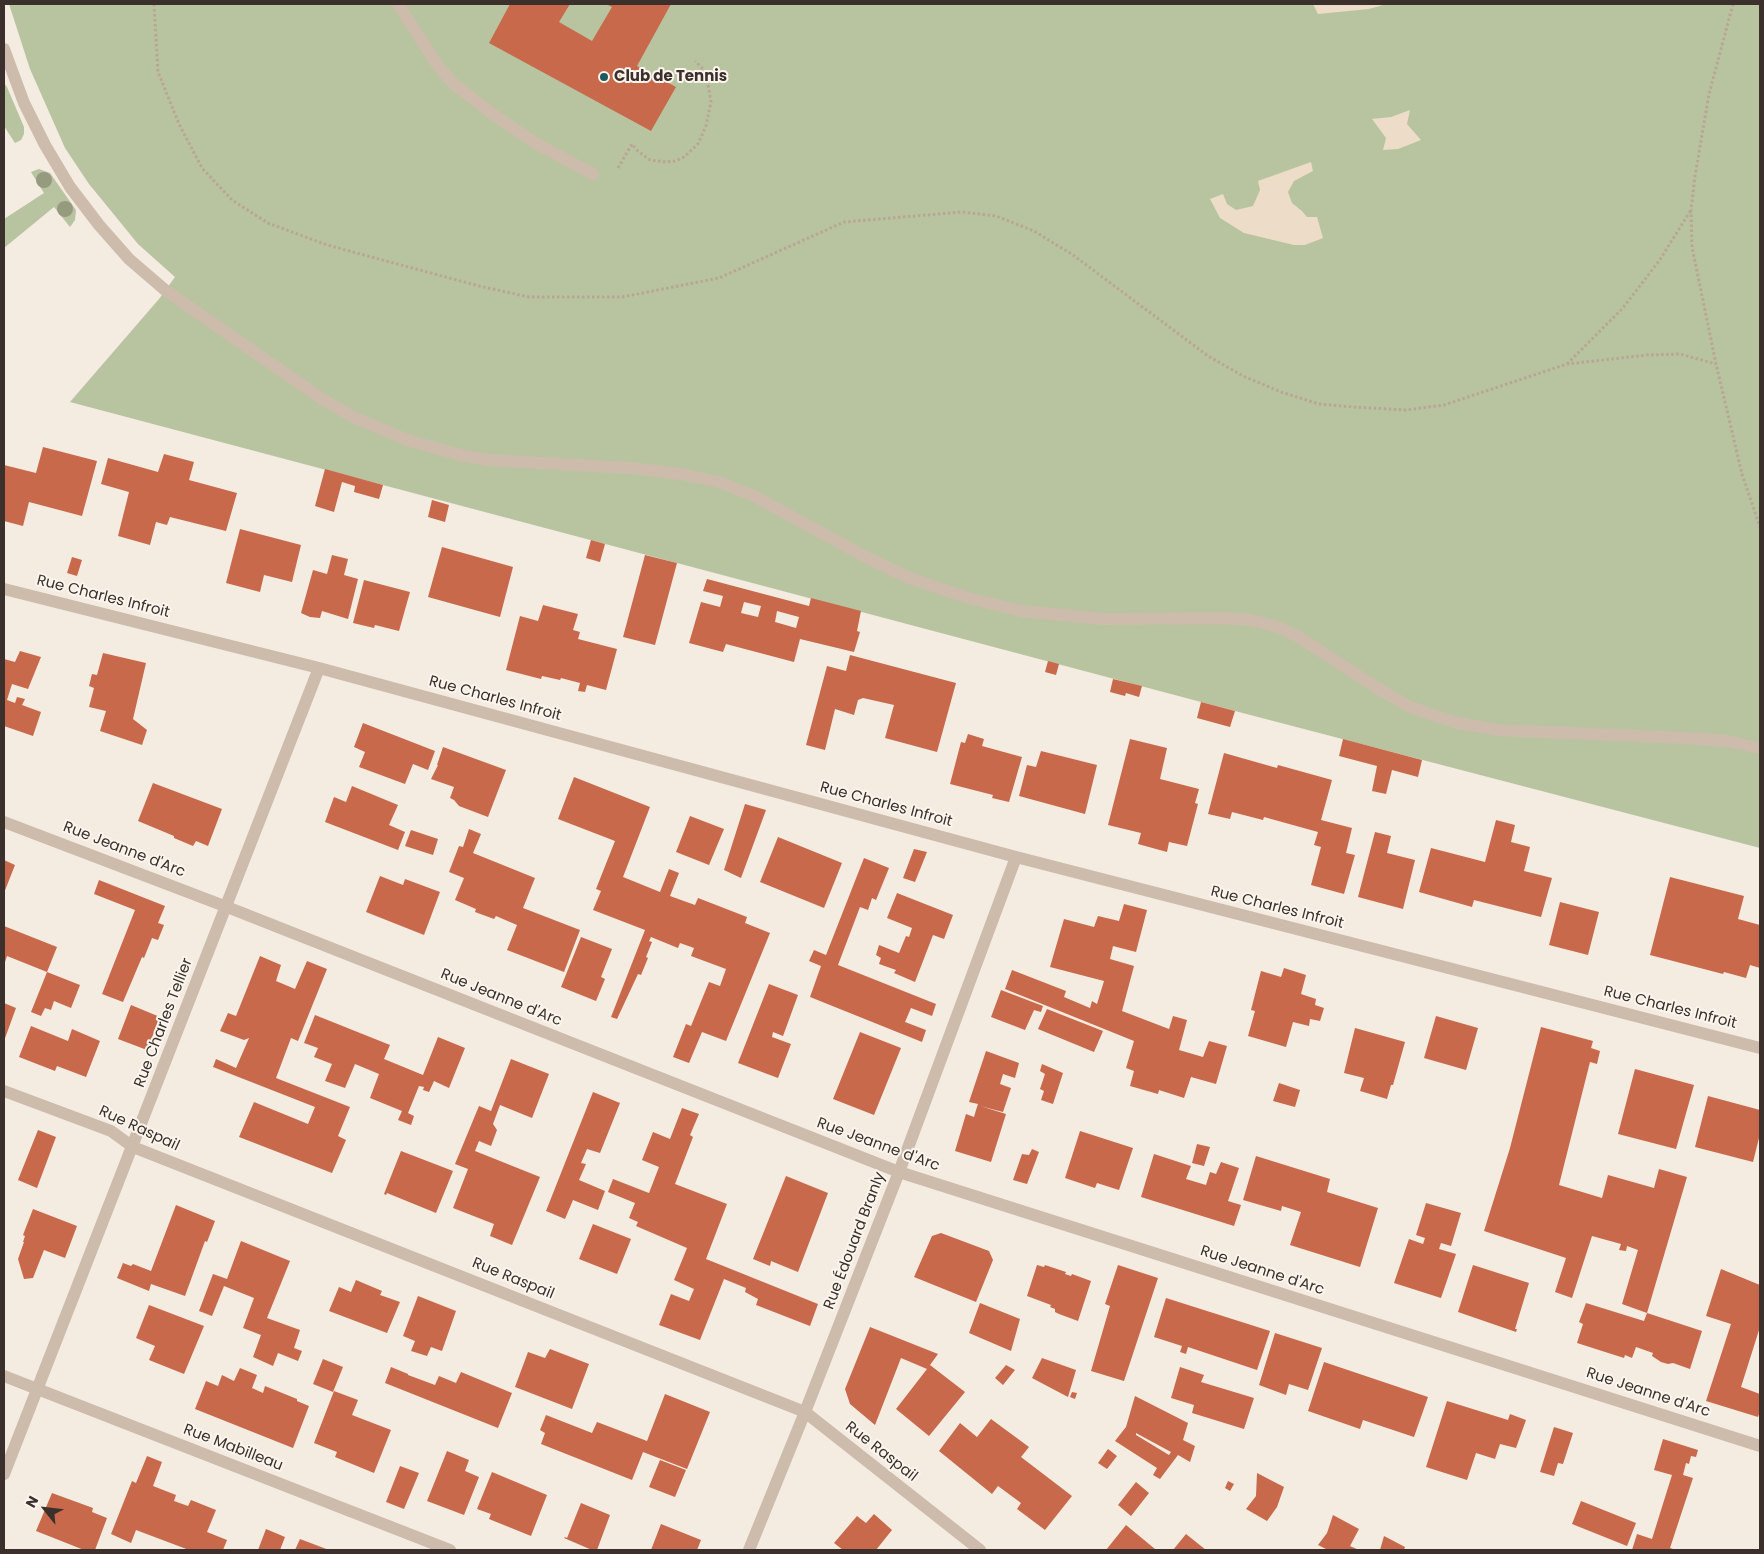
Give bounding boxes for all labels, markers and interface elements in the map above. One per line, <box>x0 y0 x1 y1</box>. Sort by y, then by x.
place label: Club de Tennis <box>614 68 727 86</box>
marker: Club de Tennis <box>598 71 610 83</box>
street label: Rue Charles Infroit <box>35 572 171 622</box>
street label: Rue Charles Infroit <box>427 673 563 725</box>
street label: Rue Charles Infroit <box>818 779 954 831</box>
street label: Rue Jeanne d'Arc <box>60 818 188 882</box>
street label: Rue Charles Infroit <box>1209 883 1345 933</box>
street label: Rue Charles Tellier <box>131 956 197 1090</box>
street label: Rue Jeanne d'Arc <box>438 965 564 1031</box>
street label: Rue Charles Infroit <box>1602 983 1738 1033</box>
street label: Rue Raspail <box>96 1103 182 1155</box>
street label: Rue Jeanne d'Arc <box>814 1114 942 1176</box>
street label: Rue Édouard Branly <box>821 1170 889 1312</box>
street label: Rue Jeanne d'Arc <box>1198 1242 1326 1300</box>
street label: Rue Raspail <box>469 1254 557 1304</box>
street label: Rue Jeanne d'Arc <box>1584 1364 1712 1422</box>
street label: Rue Raspail <box>841 1418 921 1486</box>
street label: Rue Mabilleau <box>181 1421 285 1475</box>
north arrow <box>20 1484 70 1534</box>
text: N <box>21 1492 43 1511</box>

